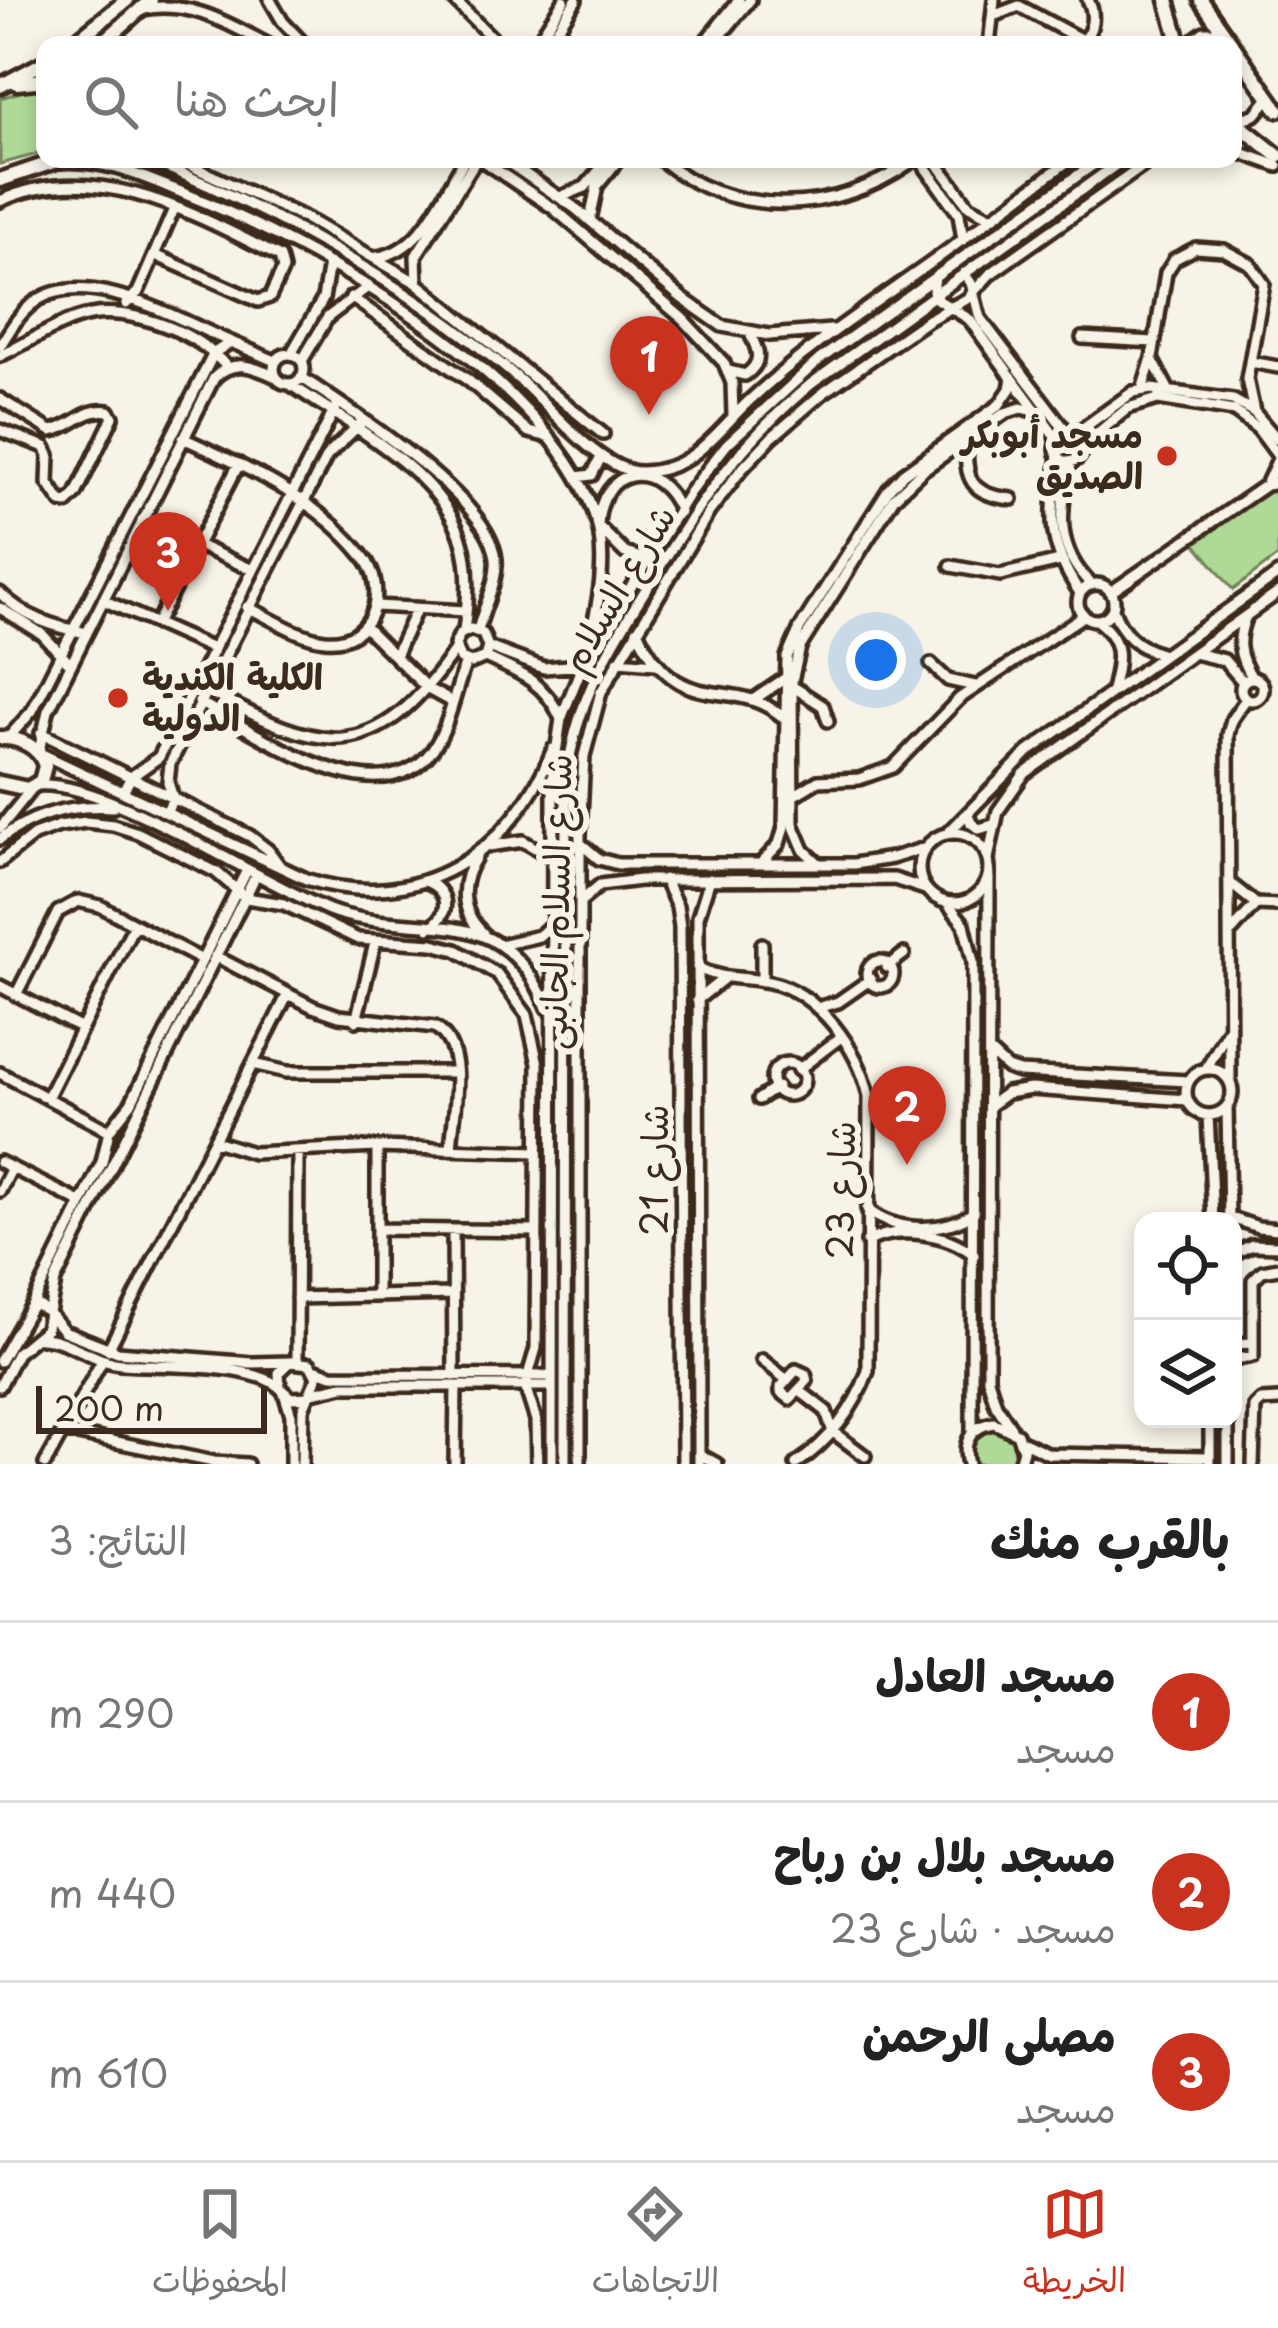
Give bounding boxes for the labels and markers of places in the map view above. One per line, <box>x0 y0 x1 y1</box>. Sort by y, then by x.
pin: 1 <box>610 316 688 415</box>
place label: مسجد أبوبكر الصديق <box>959 406 1143 501</box>
marker: مسجد أبوبكر الصديق <box>1154 443 1180 469</box>
pin: 3 <box>129 512 207 611</box>
place label: الكلية الكندية الدولية <box>142 648 323 743</box>
marker: الكلية الكندية الدولية <box>105 685 131 711</box>
pin: 2 <box>868 1066 946 1165</box>

